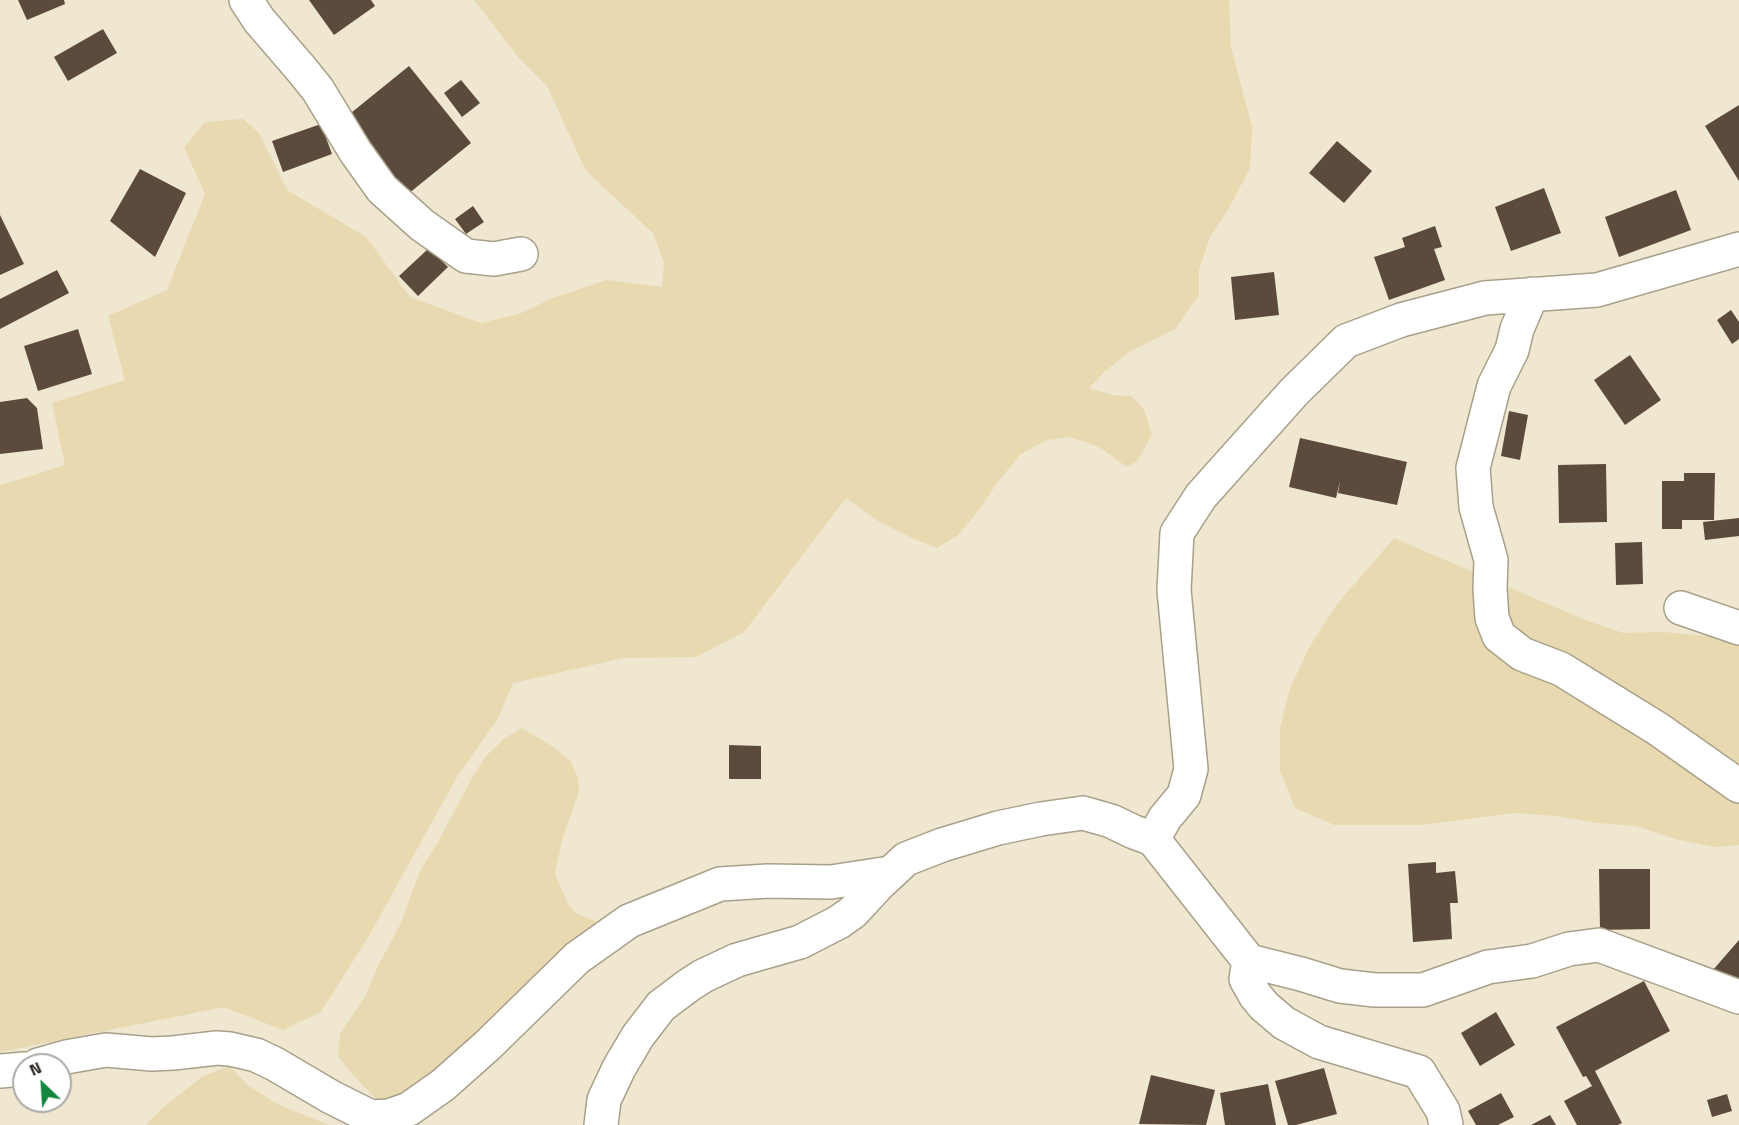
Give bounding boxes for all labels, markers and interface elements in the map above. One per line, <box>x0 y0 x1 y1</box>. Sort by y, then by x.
north arrow <box>12 1053 72 1113</box>
text: N <box>25 1055 45 1082</box>

